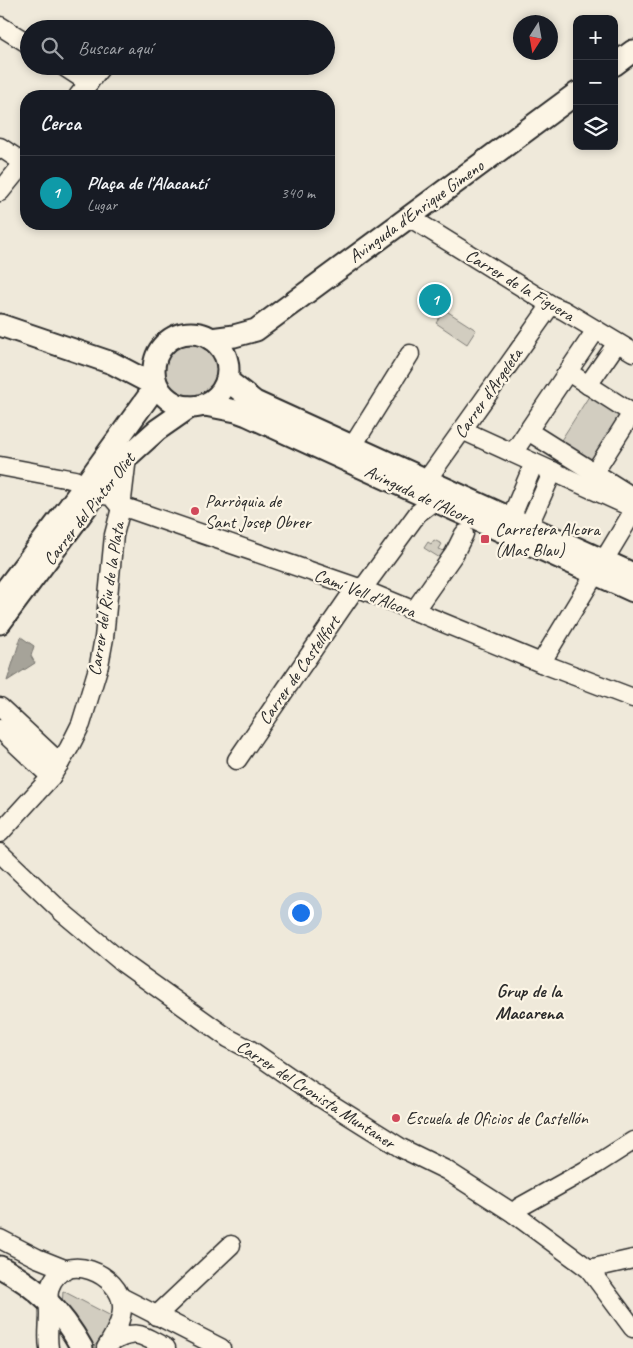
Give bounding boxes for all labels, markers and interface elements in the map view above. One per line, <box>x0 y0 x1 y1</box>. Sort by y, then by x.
north arrow <box>513 15 558 60</box>
map controls <box>573 15 618 150</box>
button: + <box>573 15 618 60</box>
search box <box>20 20 335 75</box>
icon: search <box>38 34 66 62</box>
text: Buscar aquí <box>78 36 152 60</box>
button: − <box>573 60 618 105</box>
button: layers <box>573 105 618 150</box>
text: Cerca <box>40 110 81 136</box>
street label: Avinguda d'Enrique Gimeno <box>344 154 489 267</box>
text: Plaça de l'Alacantí <box>87 171 207 195</box>
text: 1 <box>52 183 60 203</box>
text: 340 m <box>281 183 315 203</box>
text: Lugar <box>87 195 117 215</box>
street label: Carrer de la Figuera <box>462 244 580 327</box>
pin: 1 <box>419 281 451 319</box>
street label: Carrer d'Argeleta <box>449 342 528 442</box>
street label: Carrer del Pintor Oliet <box>38 447 141 570</box>
street label: Avinguda de l'Alcora <box>361 460 480 531</box>
place label: Parròquia de Sant Josep Obrer <box>205 490 313 533</box>
marker: Parròquia de Sant Josep Obrer <box>189 505 201 517</box>
place label: Carretera Alcora (Mas Blau) <box>495 518 601 561</box>
street label: Carrer del Riu de la Plata <box>83 519 129 677</box>
marker: Carretera Alcora (Mas Blau) <box>479 533 491 545</box>
street label: Camí Vell d'Alcora <box>311 564 420 623</box>
street label: Carrer de Castellfort <box>253 610 346 729</box>
your location <box>288 900 314 926</box>
district label: Grup de la Macarena <box>495 979 564 1025</box>
street label: Carrer del Cronista Muntaner <box>233 1035 401 1155</box>
place label: Escuela de Oficios de Castellón <box>406 1107 589 1129</box>
marker: Escuela de Oficios de Castellón <box>390 1112 402 1124</box>

